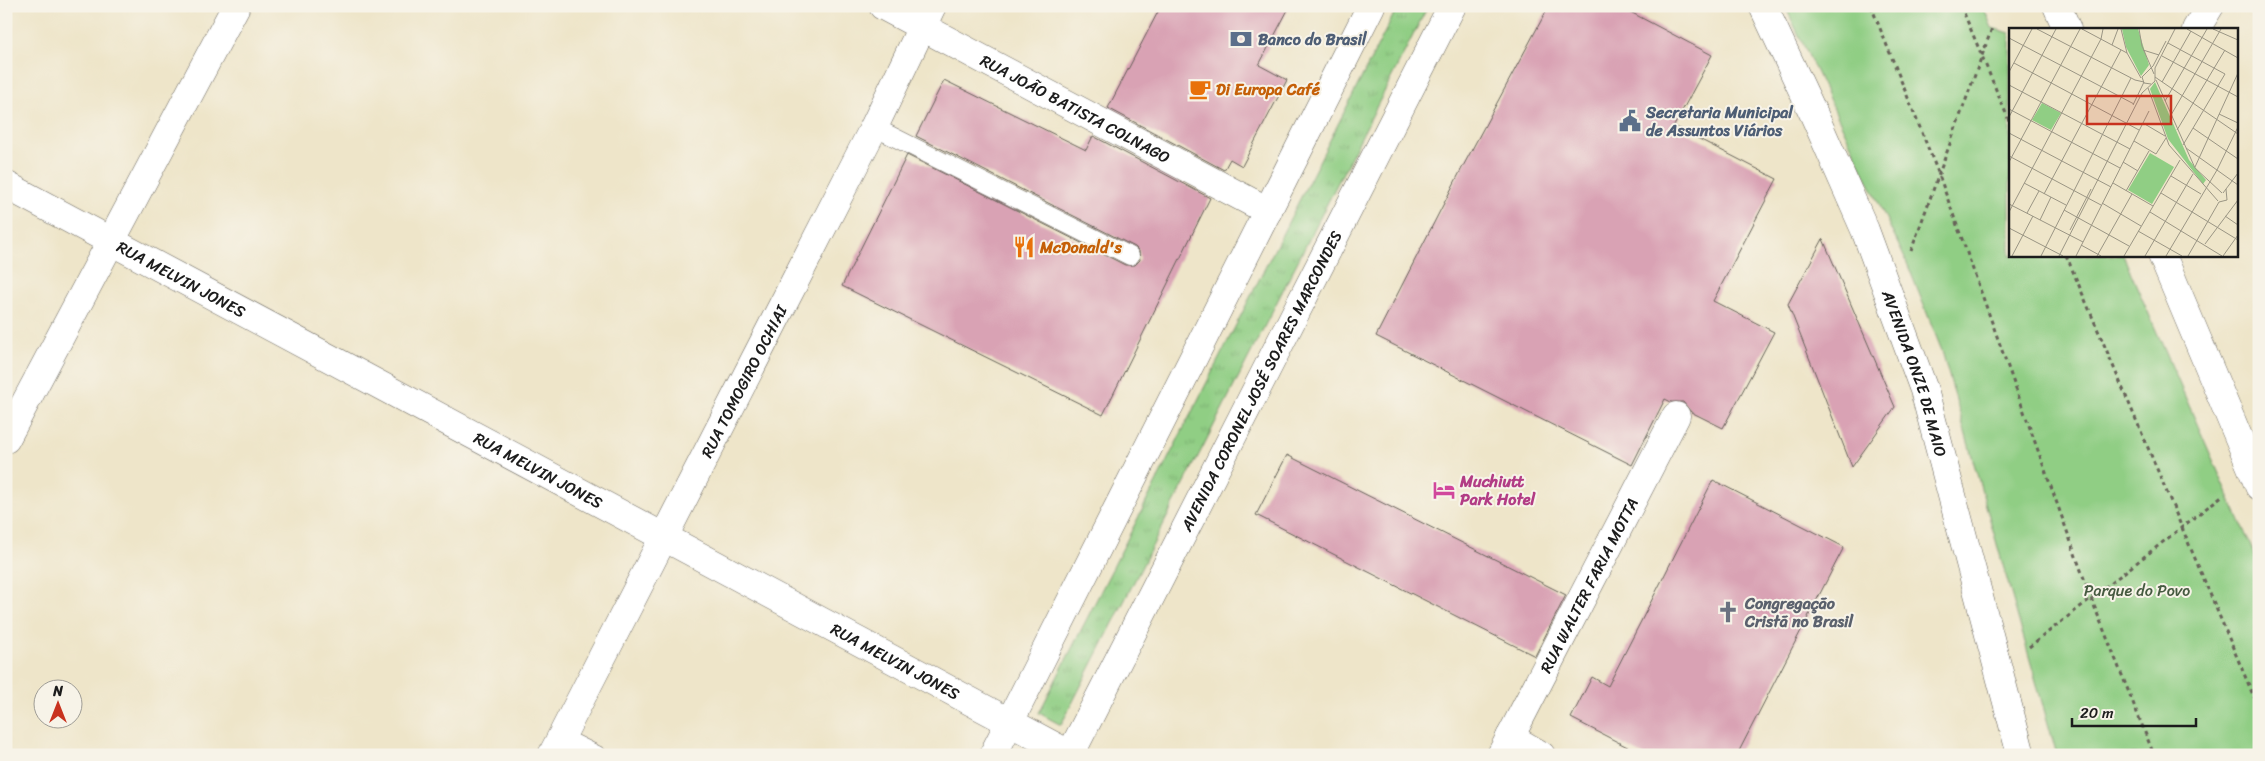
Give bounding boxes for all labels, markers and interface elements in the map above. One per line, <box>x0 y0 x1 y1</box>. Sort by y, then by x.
place label: Banco do Brasil <box>1258 25 1368 54</box>
bank icon: Banco do Brasil <box>1228 26 1254 52</box>
inset map <box>2009 28 2238 256</box>
street label: RUA JOÃO BATISTA COLNAGO <box>975 46 1176 171</box>
place label: Di Europa Café <box>1216 75 1321 104</box>
cafe icon: Di Europa Café <box>1187 76 1213 102</box>
place label: Secretaria Municipal de Assuntos Viários <box>1645 98 1794 145</box>
public building icon: Secretaria Municipal de Assuntos Viários <box>1617 108 1643 134</box>
street label: AVENIDA CORONEL JOSÉ SOARES MARCONDES <box>1171 225 1350 537</box>
street label: RUA MELVIN JONES <box>111 232 251 325</box>
place label: McDonald's <box>1039 233 1122 262</box>
restaurant icon: McDonald's <box>1011 234 1037 260</box>
street label: AVENIDA ONZE DE MAIO <box>1873 285 1956 460</box>
street label: RUA TOMOGIRO OCHIAI <box>692 298 796 463</box>
street label: RUA MELVIN JONES <box>469 423 609 517</box>
place label: Muchiutt Park Hotel <box>1459 467 1537 514</box>
hotel icon: Muchiutt Park Hotel <box>1431 477 1457 503</box>
street label: RUA WALTER FARIA MOTTA <box>1531 492 1646 678</box>
park label: Parque do Povo <box>2084 576 2190 605</box>
place label: Congregação Cristã no Brasil <box>1744 589 1855 636</box>
church icon: Congregação Cristã no Brasil <box>1715 599 1741 625</box>
street label: RUA MELVIN JONES <box>826 615 966 708</box>
north arrow <box>32 678 82 728</box>
text: N <box>52 679 63 704</box>
scale bar <box>2072 696 2196 728</box>
text: 20 m <box>2080 700 2114 726</box>

